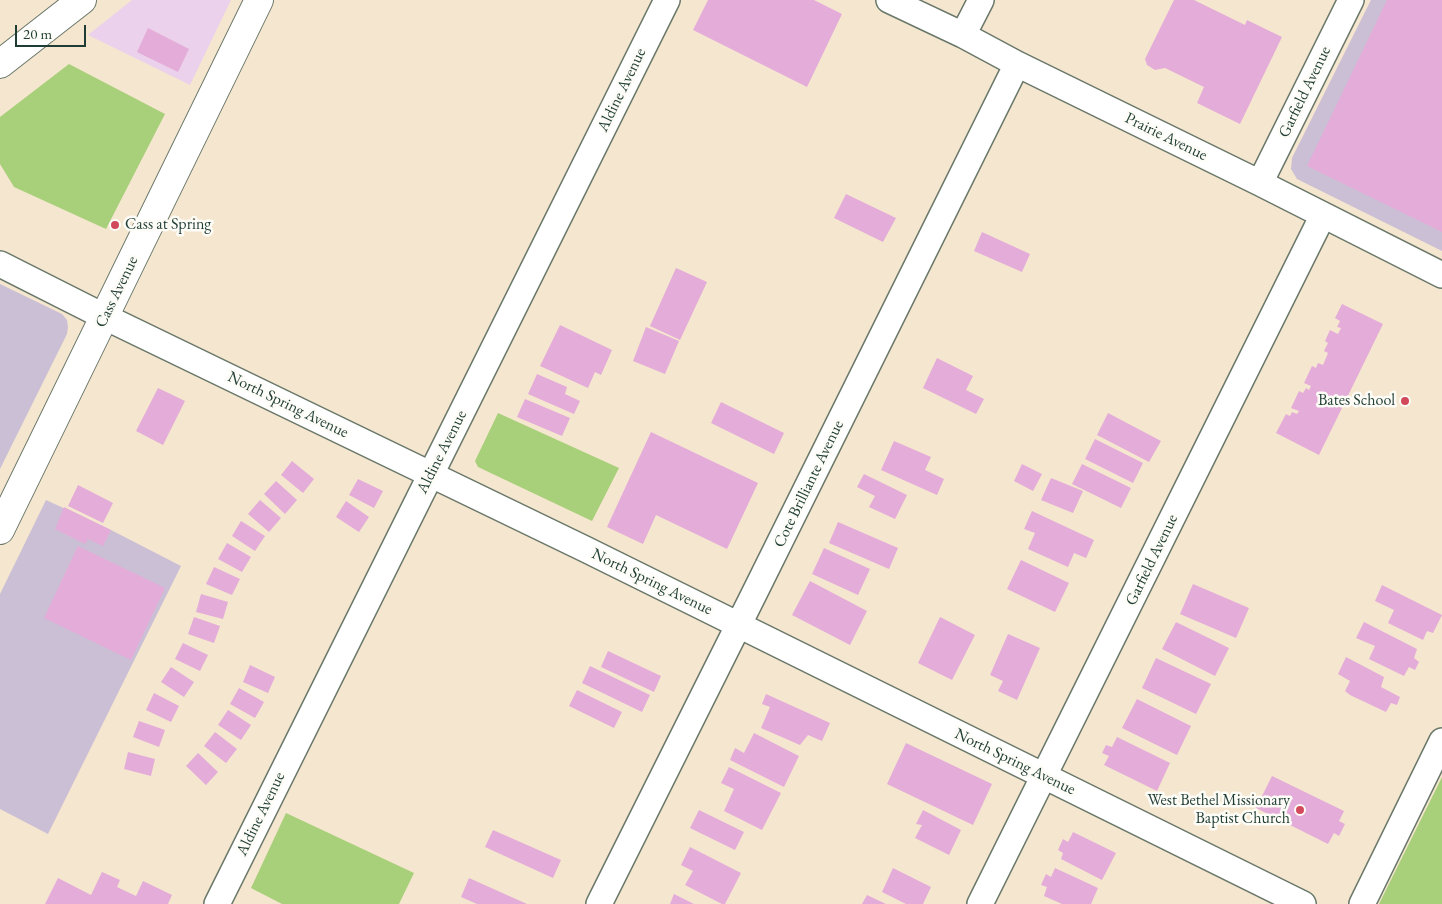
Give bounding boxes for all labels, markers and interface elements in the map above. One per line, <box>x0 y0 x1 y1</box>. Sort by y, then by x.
scale bar <box>18 15 89 47</box>
text: 20 m <box>23 24 52 43</box>
street label: Garfield Avenue <box>1275 43 1335 141</box>
street label: Aldine Avenue <box>593 45 651 135</box>
street label: Prairie Avenue <box>1122 109 1210 165</box>
place label: Cass at Spring <box>125 215 211 235</box>
marker: Cass at Spring <box>109 219 121 231</box>
street label: Cass Avenue <box>91 253 143 331</box>
street label: North Spring Avenue <box>225 367 351 443</box>
place label: Bates School <box>1318 391 1395 411</box>
marker: Bates School <box>1399 395 1411 407</box>
street label: Aldine Avenue <box>413 407 471 497</box>
street label: Cote Brilliante Avenue <box>770 417 848 551</box>
street label: Garfield Avenue <box>1122 511 1182 609</box>
street label: North Spring Avenue <box>589 544 715 620</box>
street label: North Spring Avenue <box>952 724 1078 800</box>
street label: Aldine Avenue <box>232 769 290 859</box>
place label: West Bethel Missionary Baptist Church <box>1147 791 1290 829</box>
marker: West Bethel Missionary Baptist Church <box>1294 804 1306 816</box>

